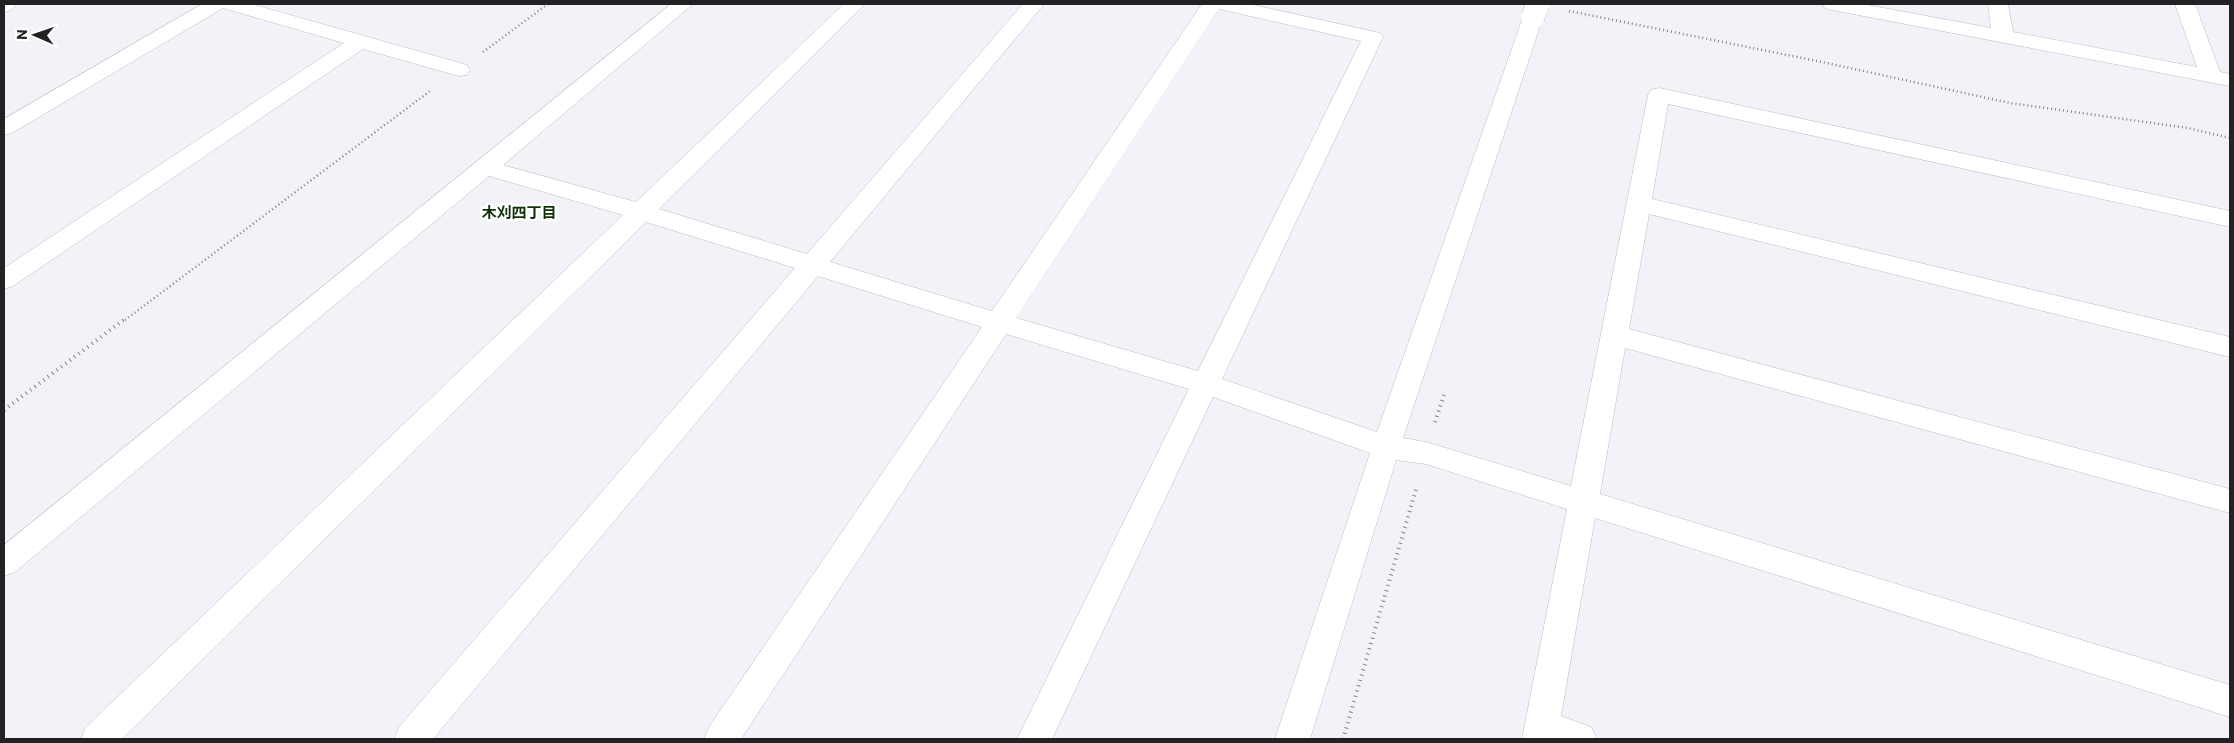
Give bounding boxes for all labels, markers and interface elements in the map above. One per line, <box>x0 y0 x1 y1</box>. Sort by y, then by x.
north arrow <box>10 10 60 60</box>
text: N <box>13 29 30 40</box>
district label: 木刈四丁目 <box>481 203 557 221</box>

